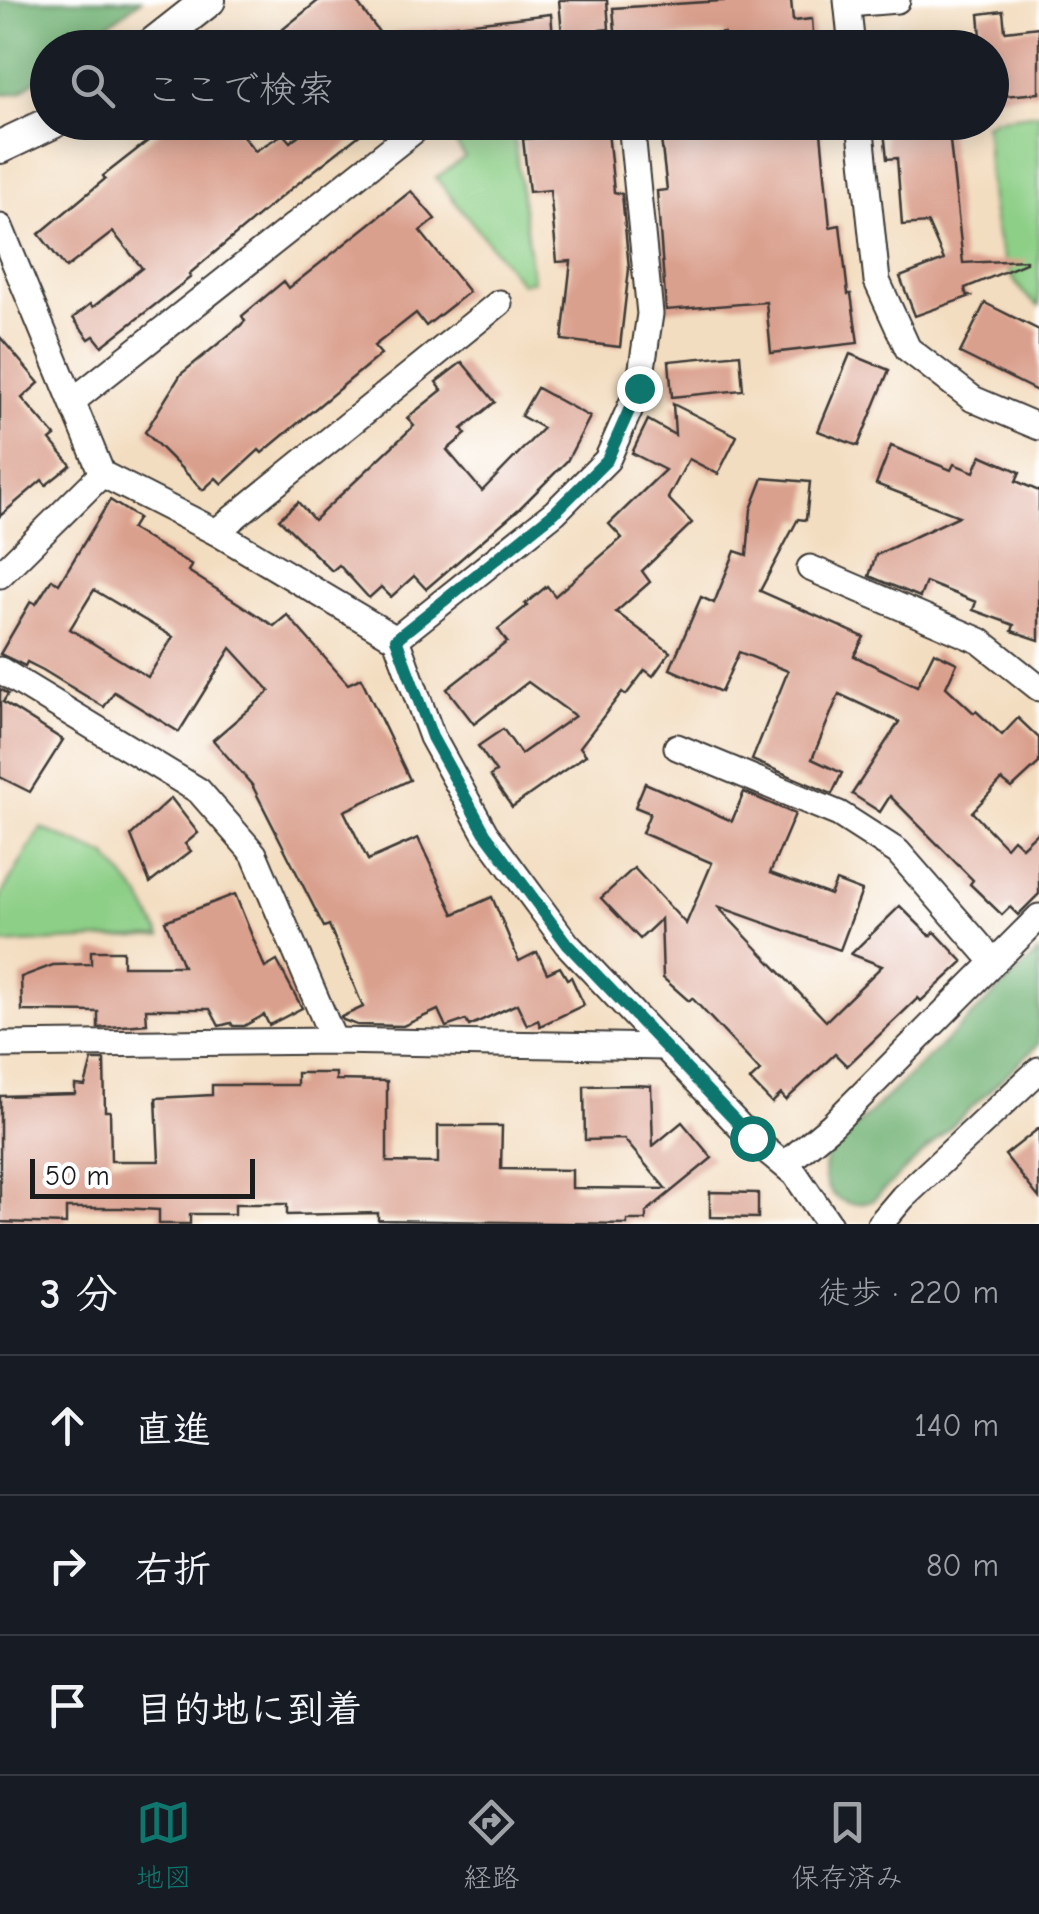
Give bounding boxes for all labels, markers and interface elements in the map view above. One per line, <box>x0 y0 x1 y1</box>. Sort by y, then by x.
search box <box>30 30 1009 140</box>
icon: search <box>65 58 120 113</box>
text: ここで検索 <box>145 68 335 112</box>
route end <box>617 366 663 412</box>
route start <box>730 1116 776 1162</box>
scale bar <box>30 1154 255 1198</box>
text: 50 m <box>45 1160 110 1192</box>
text: 3 分 <box>40 1270 118 1319</box>
text: 徒歩 · 220 m <box>818 1274 999 1311</box>
icon: ahead <box>40 1398 95 1453</box>
text: 140 m <box>914 1407 999 1444</box>
text: 直進 <box>135 1408 211 1452</box>
icon: right <box>40 1538 95 1593</box>
text: 80 m <box>926 1547 999 1584</box>
text: 右折 <box>135 1548 211 1592</box>
icon: arrive <box>40 1678 95 1733</box>
text: 目的地に到着 <box>135 1688 363 1732</box>
tab: 地図 <box>136 1795 192 1895</box>
tab: 経路 <box>463 1795 519 1895</box>
tab: 保存済み <box>791 1795 903 1895</box>

